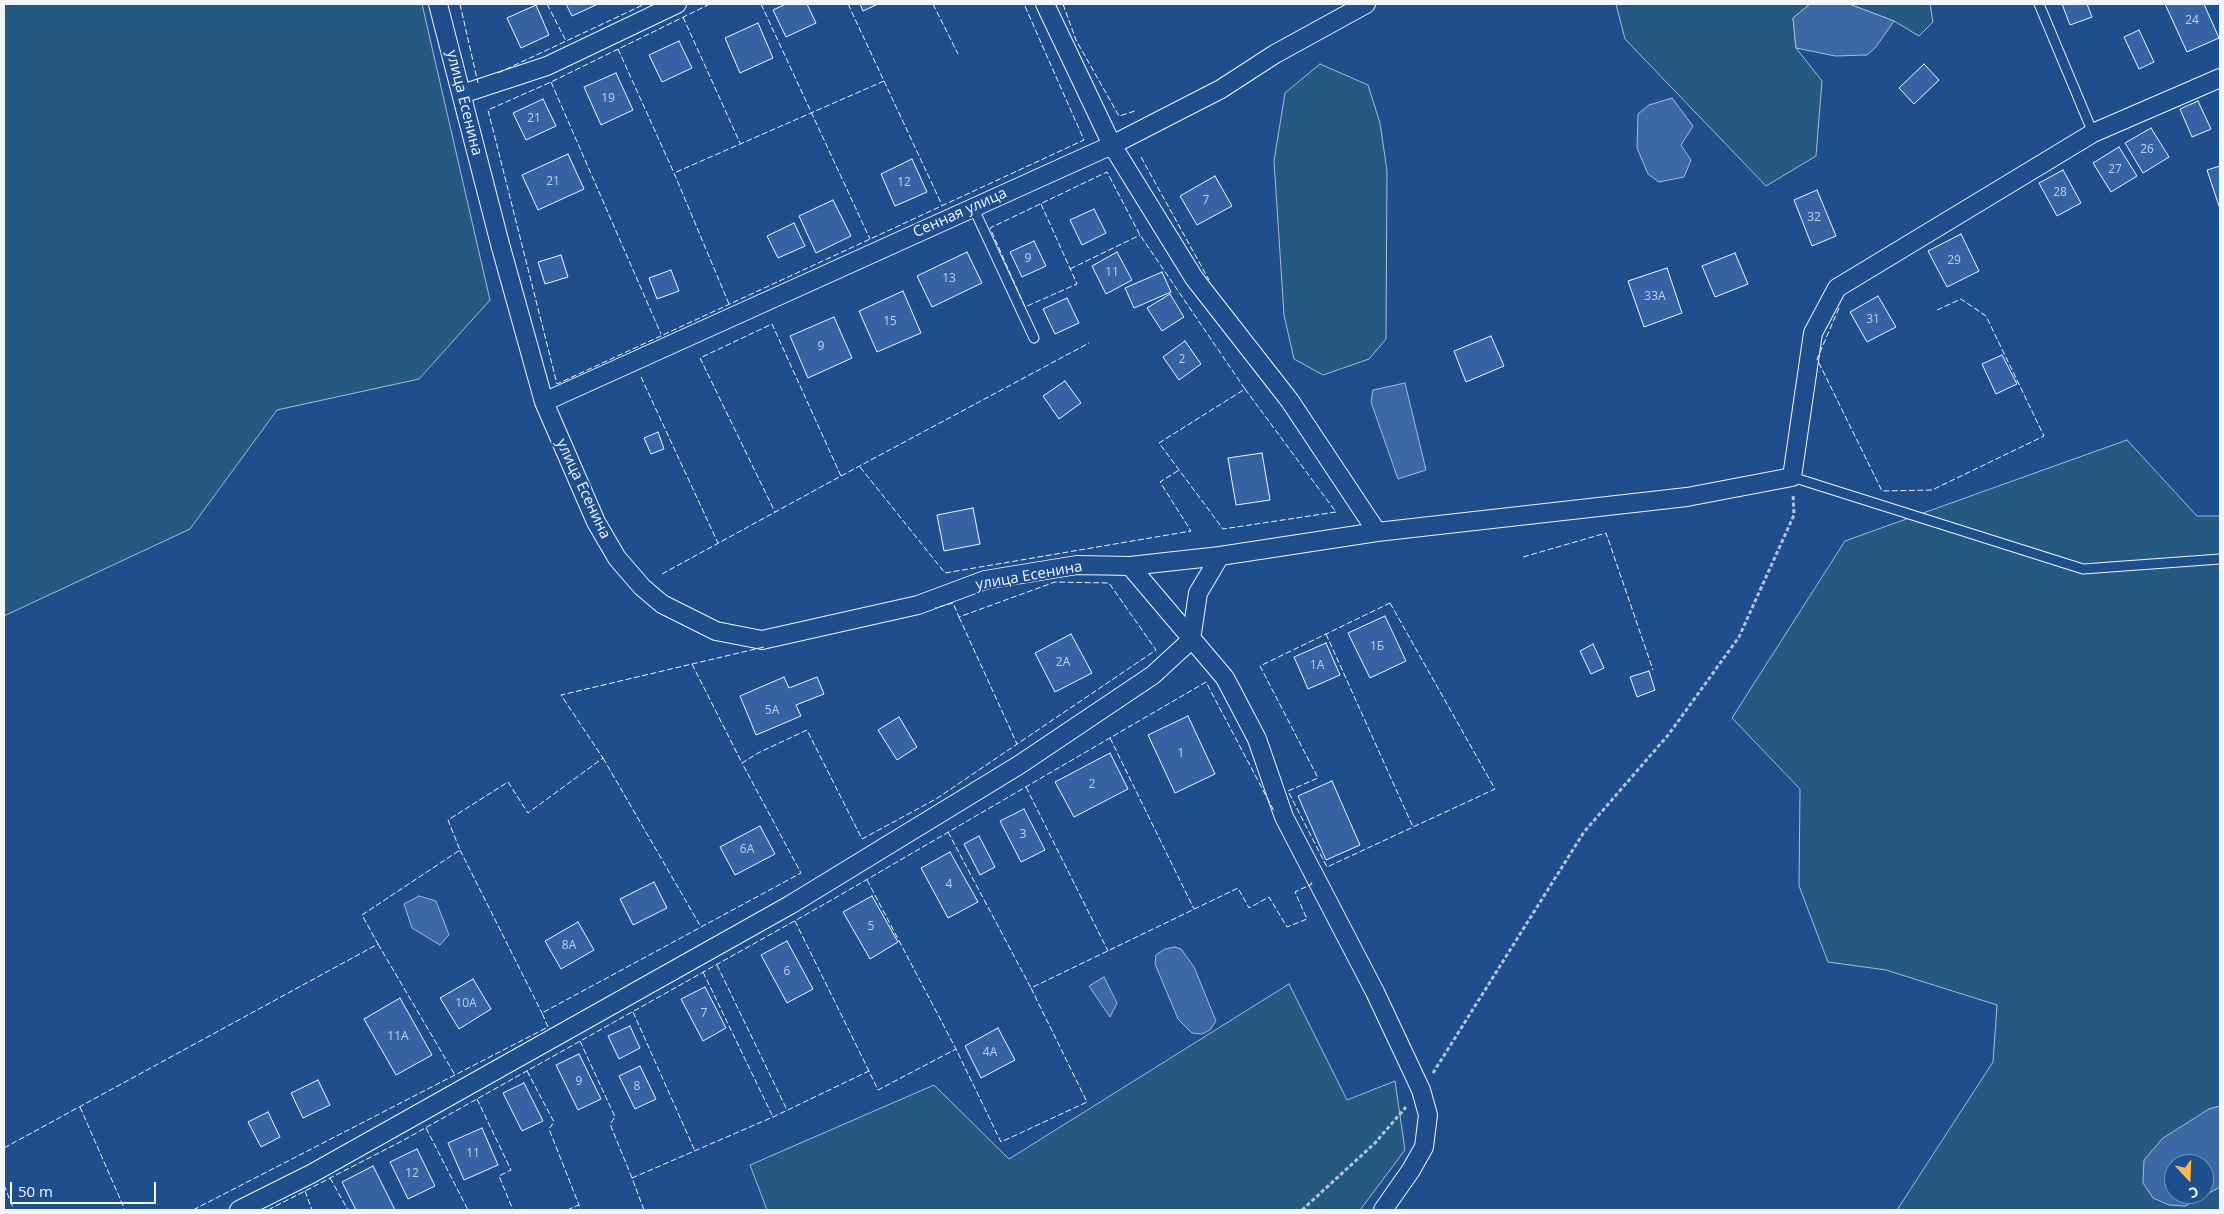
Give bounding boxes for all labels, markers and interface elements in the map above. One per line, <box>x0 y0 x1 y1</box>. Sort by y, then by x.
house number: 24 <box>2185 14 2199 28</box>
street label: улица Есенина <box>442 48 486 158</box>
house number: 19 <box>601 92 615 106</box>
house number: 21 <box>527 112 541 126</box>
house number: 26 <box>2140 143 2154 157</box>
house number: 27 <box>2108 163 2122 177</box>
house number: 21 <box>546 175 560 189</box>
house number: 12 <box>897 176 911 190</box>
street label: Сенная улица <box>910 184 1010 242</box>
house number: 28 <box>2053 186 2067 200</box>
house number: 7 <box>1203 194 1209 208</box>
house number: 32 <box>1807 211 1821 225</box>
house number: 9 <box>1025 252 1031 266</box>
house number: 29 <box>1947 254 1961 268</box>
house number: 11 <box>1105 266 1119 280</box>
house number: 13 <box>942 272 956 286</box>
house number: 33А <box>1644 290 1666 304</box>
house number: 31 <box>1866 313 1880 327</box>
house number: 15 <box>883 315 897 329</box>
house number: 9 <box>818 340 824 354</box>
house number: 2 <box>1179 353 1185 367</box>
street label: улица Есенина <box>552 436 614 542</box>
street label: улица Есенина <box>974 558 1084 594</box>
house number: 1Б <box>1370 640 1384 654</box>
house number: 2А <box>1056 656 1070 670</box>
house number: 1А <box>1310 659 1324 673</box>
house number: 5А <box>765 704 779 718</box>
house number: 1 <box>1178 747 1184 761</box>
house number: 2 <box>1089 778 1095 792</box>
house number: 3 <box>1020 828 1026 842</box>
house number: 6А <box>740 843 754 857</box>
house number: 4 <box>946 878 952 892</box>
house number: 5 <box>868 920 874 934</box>
house number: 8А <box>562 939 576 953</box>
house number: 6 <box>784 965 790 979</box>
house number: 10А <box>455 997 477 1011</box>
house number: 7 <box>701 1007 707 1021</box>
house number: 11А <box>387 1030 409 1044</box>
house number: 4А <box>983 1046 997 1060</box>
house number: 9 <box>576 1075 582 1089</box>
house number: 8 <box>634 1080 640 1094</box>
house number: 11 <box>466 1147 480 1161</box>
north arrow <box>2164 1154 2214 1204</box>
house number: 12 <box>405 1167 419 1181</box>
scale bar <box>12 1172 159 1204</box>
text: 50 m <box>18 1181 53 1201</box>
text: С <box>2187 1182 2201 1203</box>

